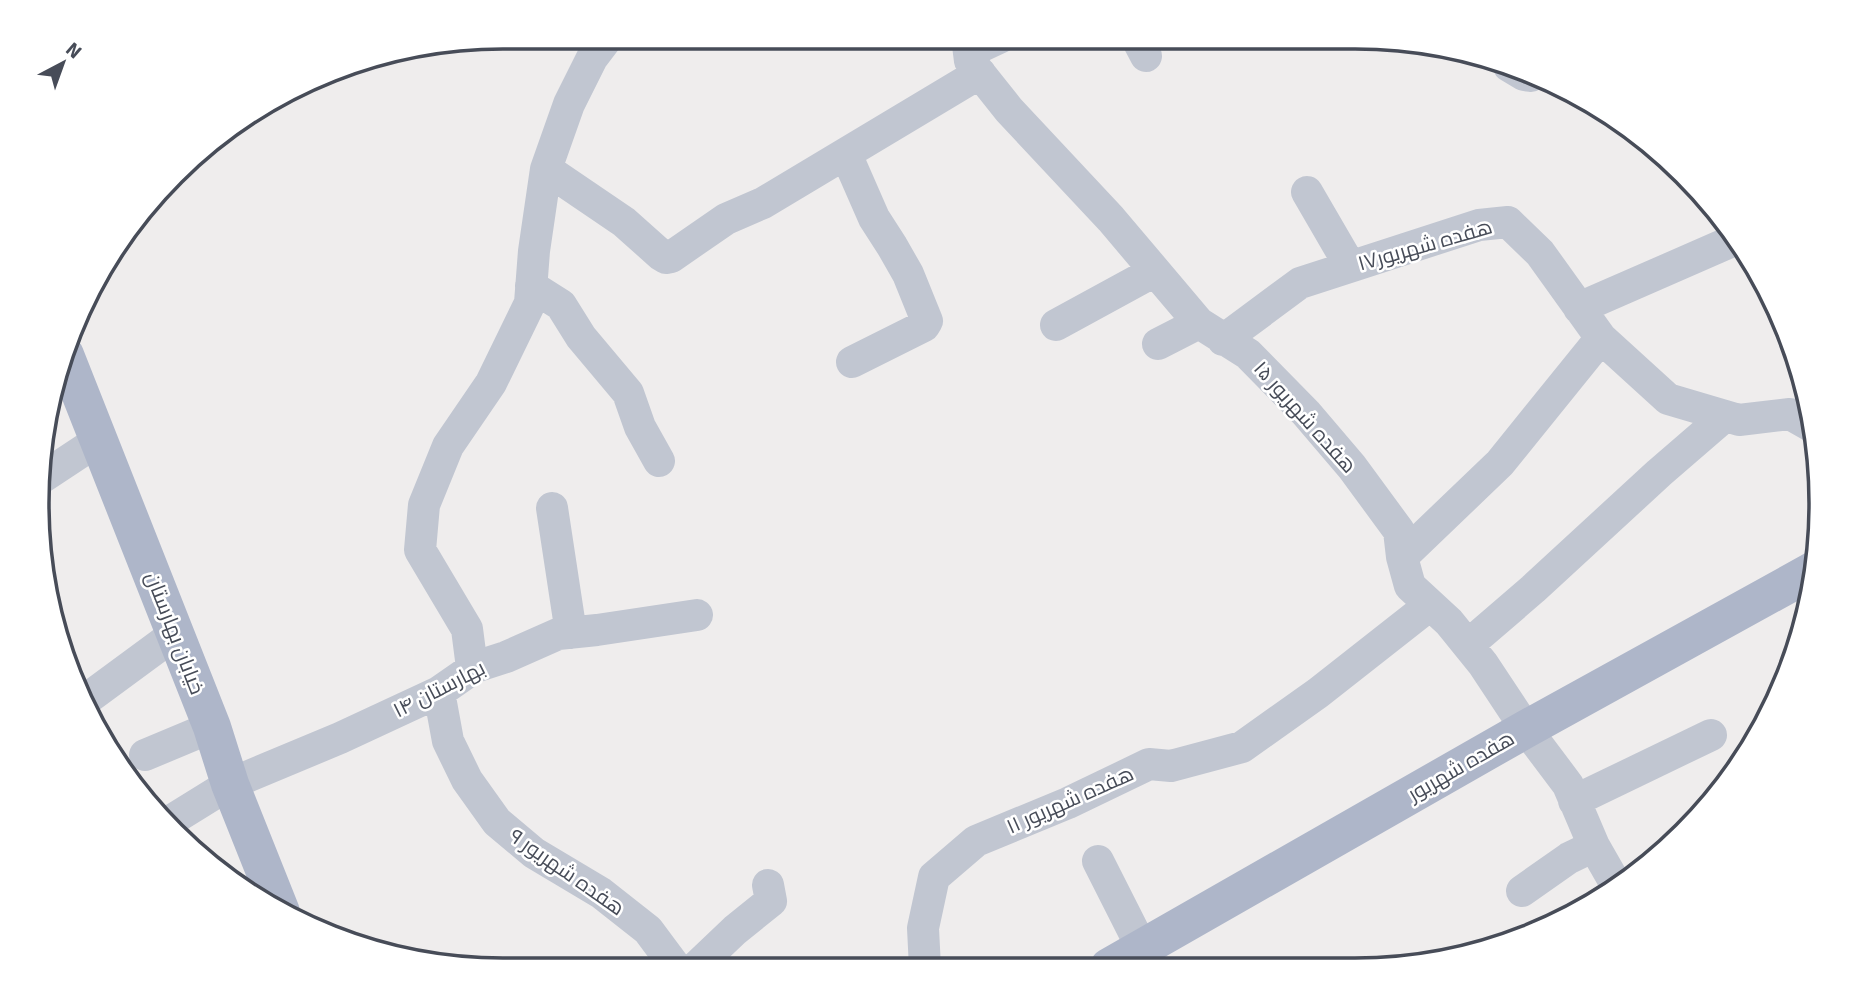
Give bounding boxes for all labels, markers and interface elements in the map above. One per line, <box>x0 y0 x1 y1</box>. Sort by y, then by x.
north arrow <box>28 28 98 98</box>
text: N <box>61 38 86 64</box>
street label: هفده شهریور۱۷ <box>1355 213 1495 277</box>
street label: هفده شهریور ۱۵ <box>1248 356 1362 478</box>
street label: خیابان بهارستان <box>140 568 210 698</box>
street label: بهارستان ۱۴ <box>389 655 489 723</box>
street label: هفده شهریور <box>1402 725 1519 808</box>
street label: هفده شهریور ۱۱ <box>1002 760 1138 840</box>
street label: هفده شهریور ۹ <box>504 823 630 921</box>

